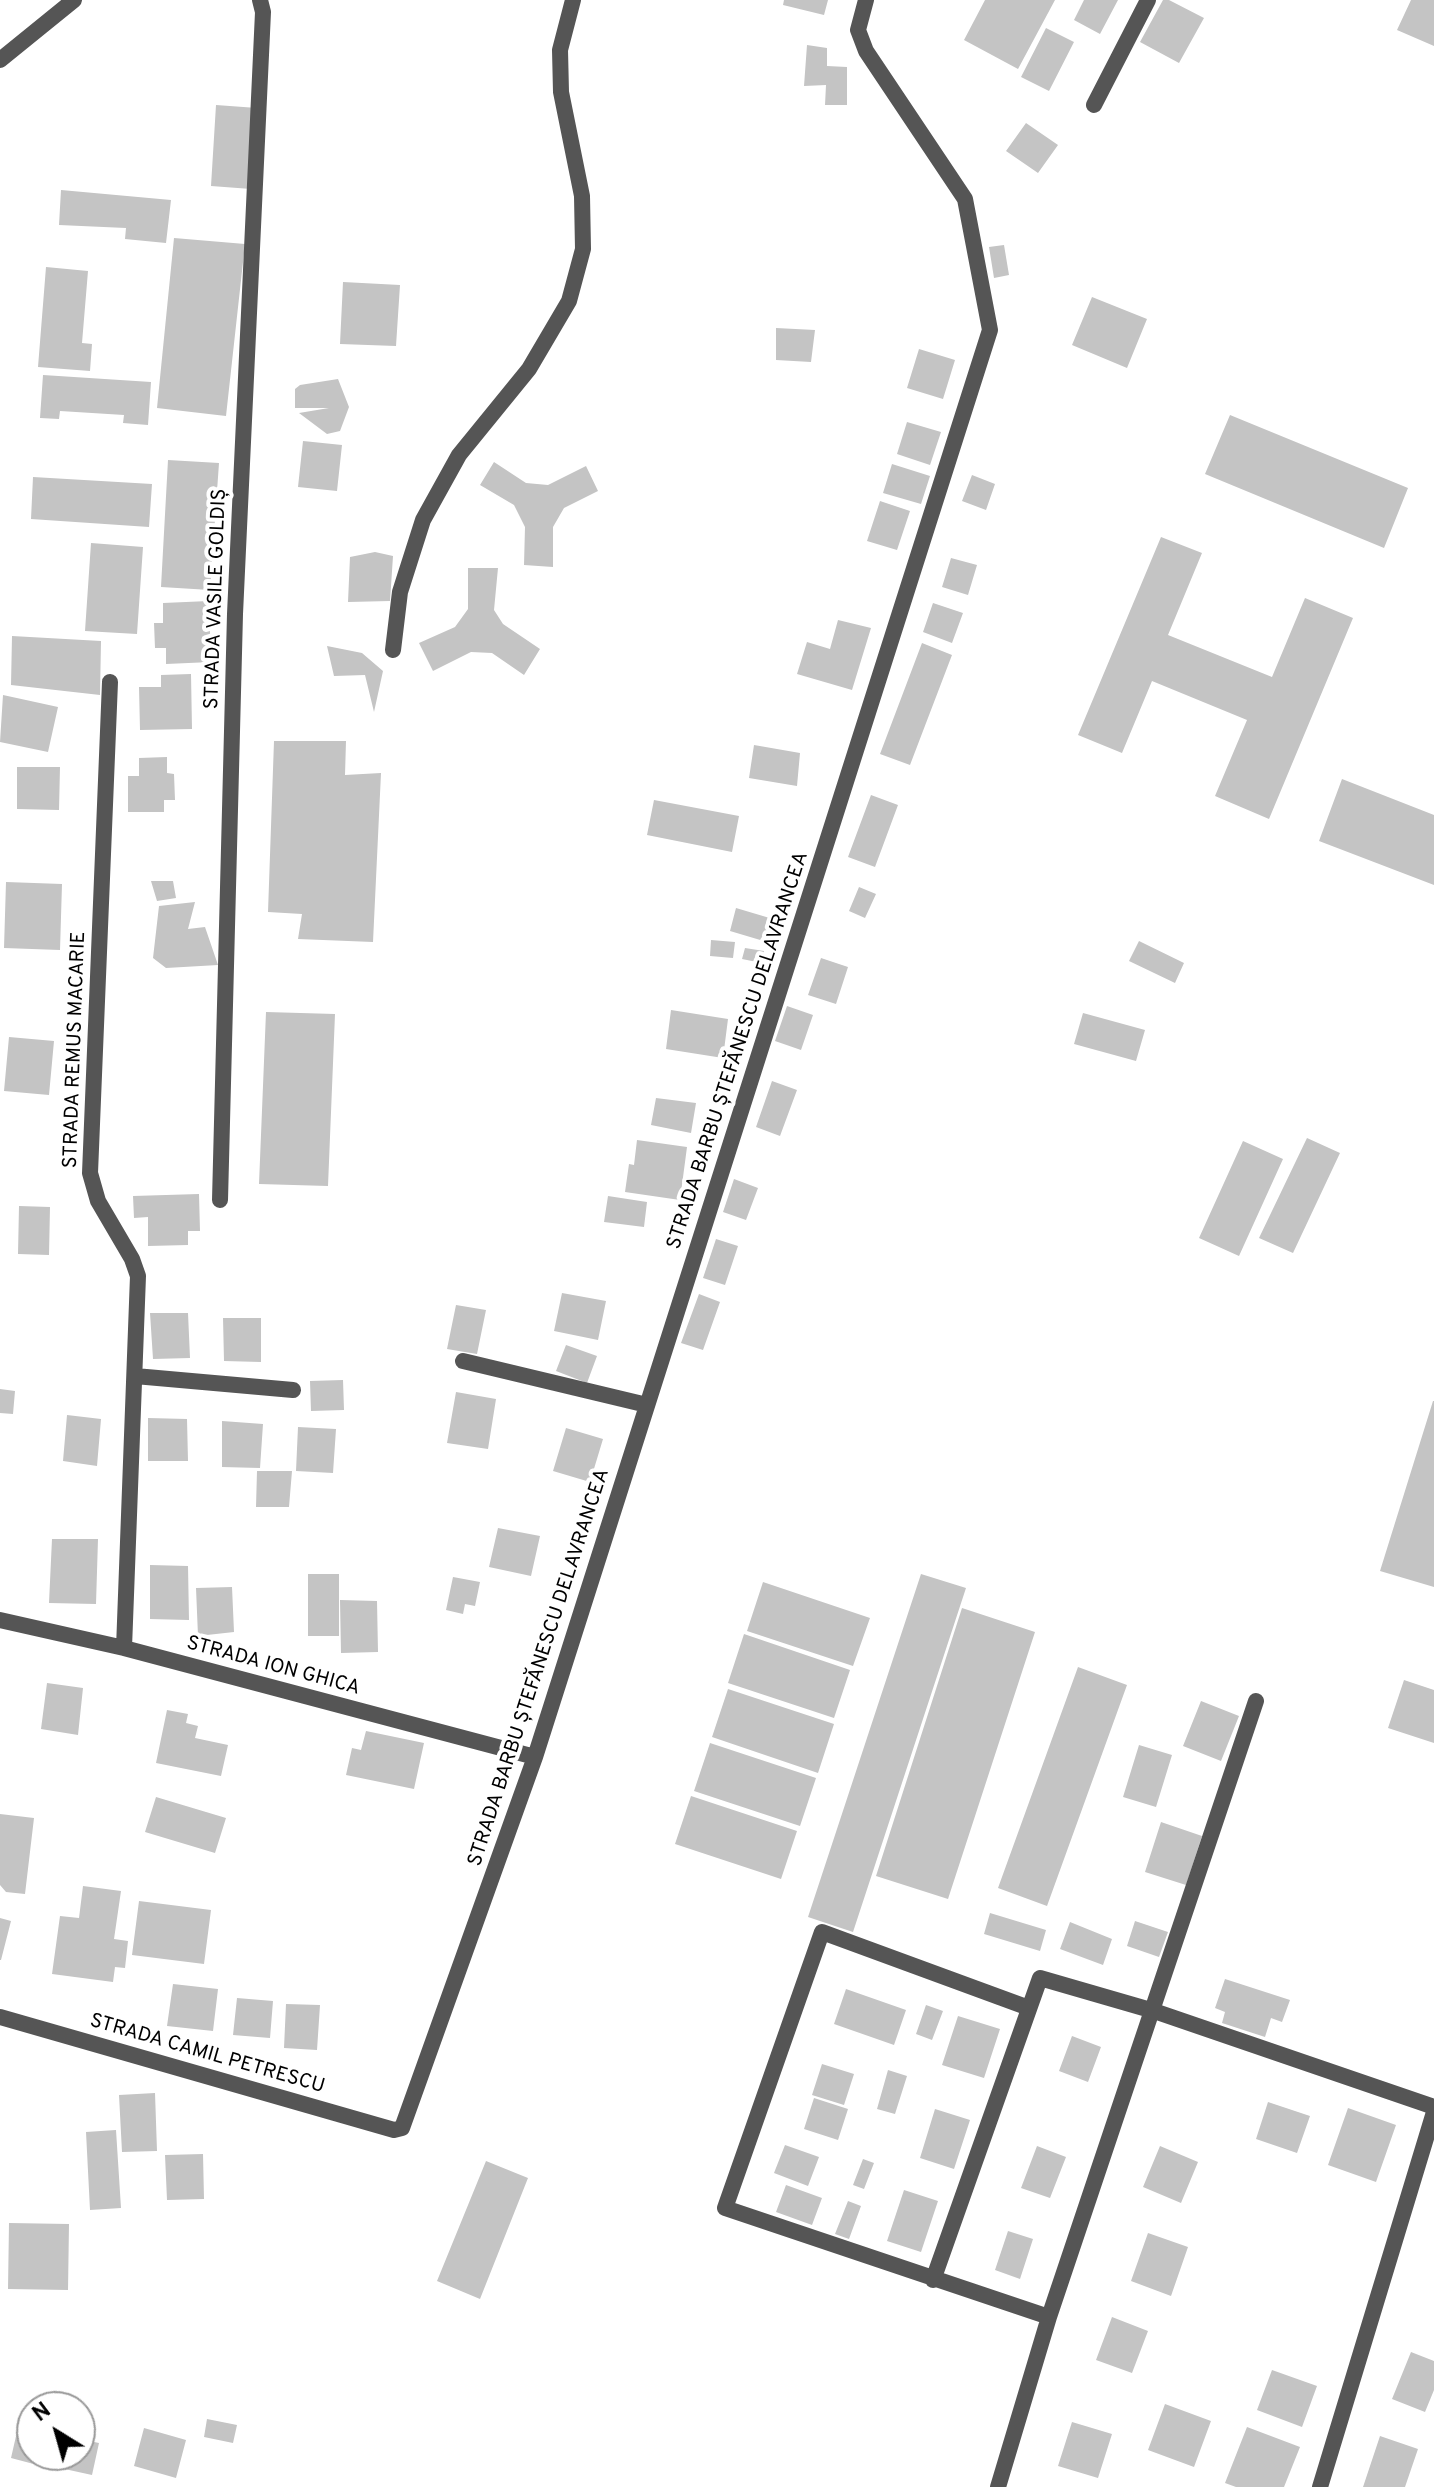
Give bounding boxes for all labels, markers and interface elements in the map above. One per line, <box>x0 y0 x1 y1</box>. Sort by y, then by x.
street label: STRADA VASILE GOLDIȘ <box>201 488 233 710</box>
street label: STRADA BARBU ȘTEFĂNESCU DELAVRANCEA <box>663 849 815 1253</box>
street label: STRADA REMUS MACARIE <box>60 931 92 1169</box>
street label: STRADA BARBU ȘTEFĂNESCU DELAVRANCEA <box>464 1466 616 1870</box>
street label: STRADA ION GHICA <box>184 1632 362 1702</box>
street label: STRADA CAMIL PETRESCU <box>87 2010 327 2100</box>
north arrow <box>16 2391 96 2471</box>
text: N <box>28 2398 57 2429</box>

